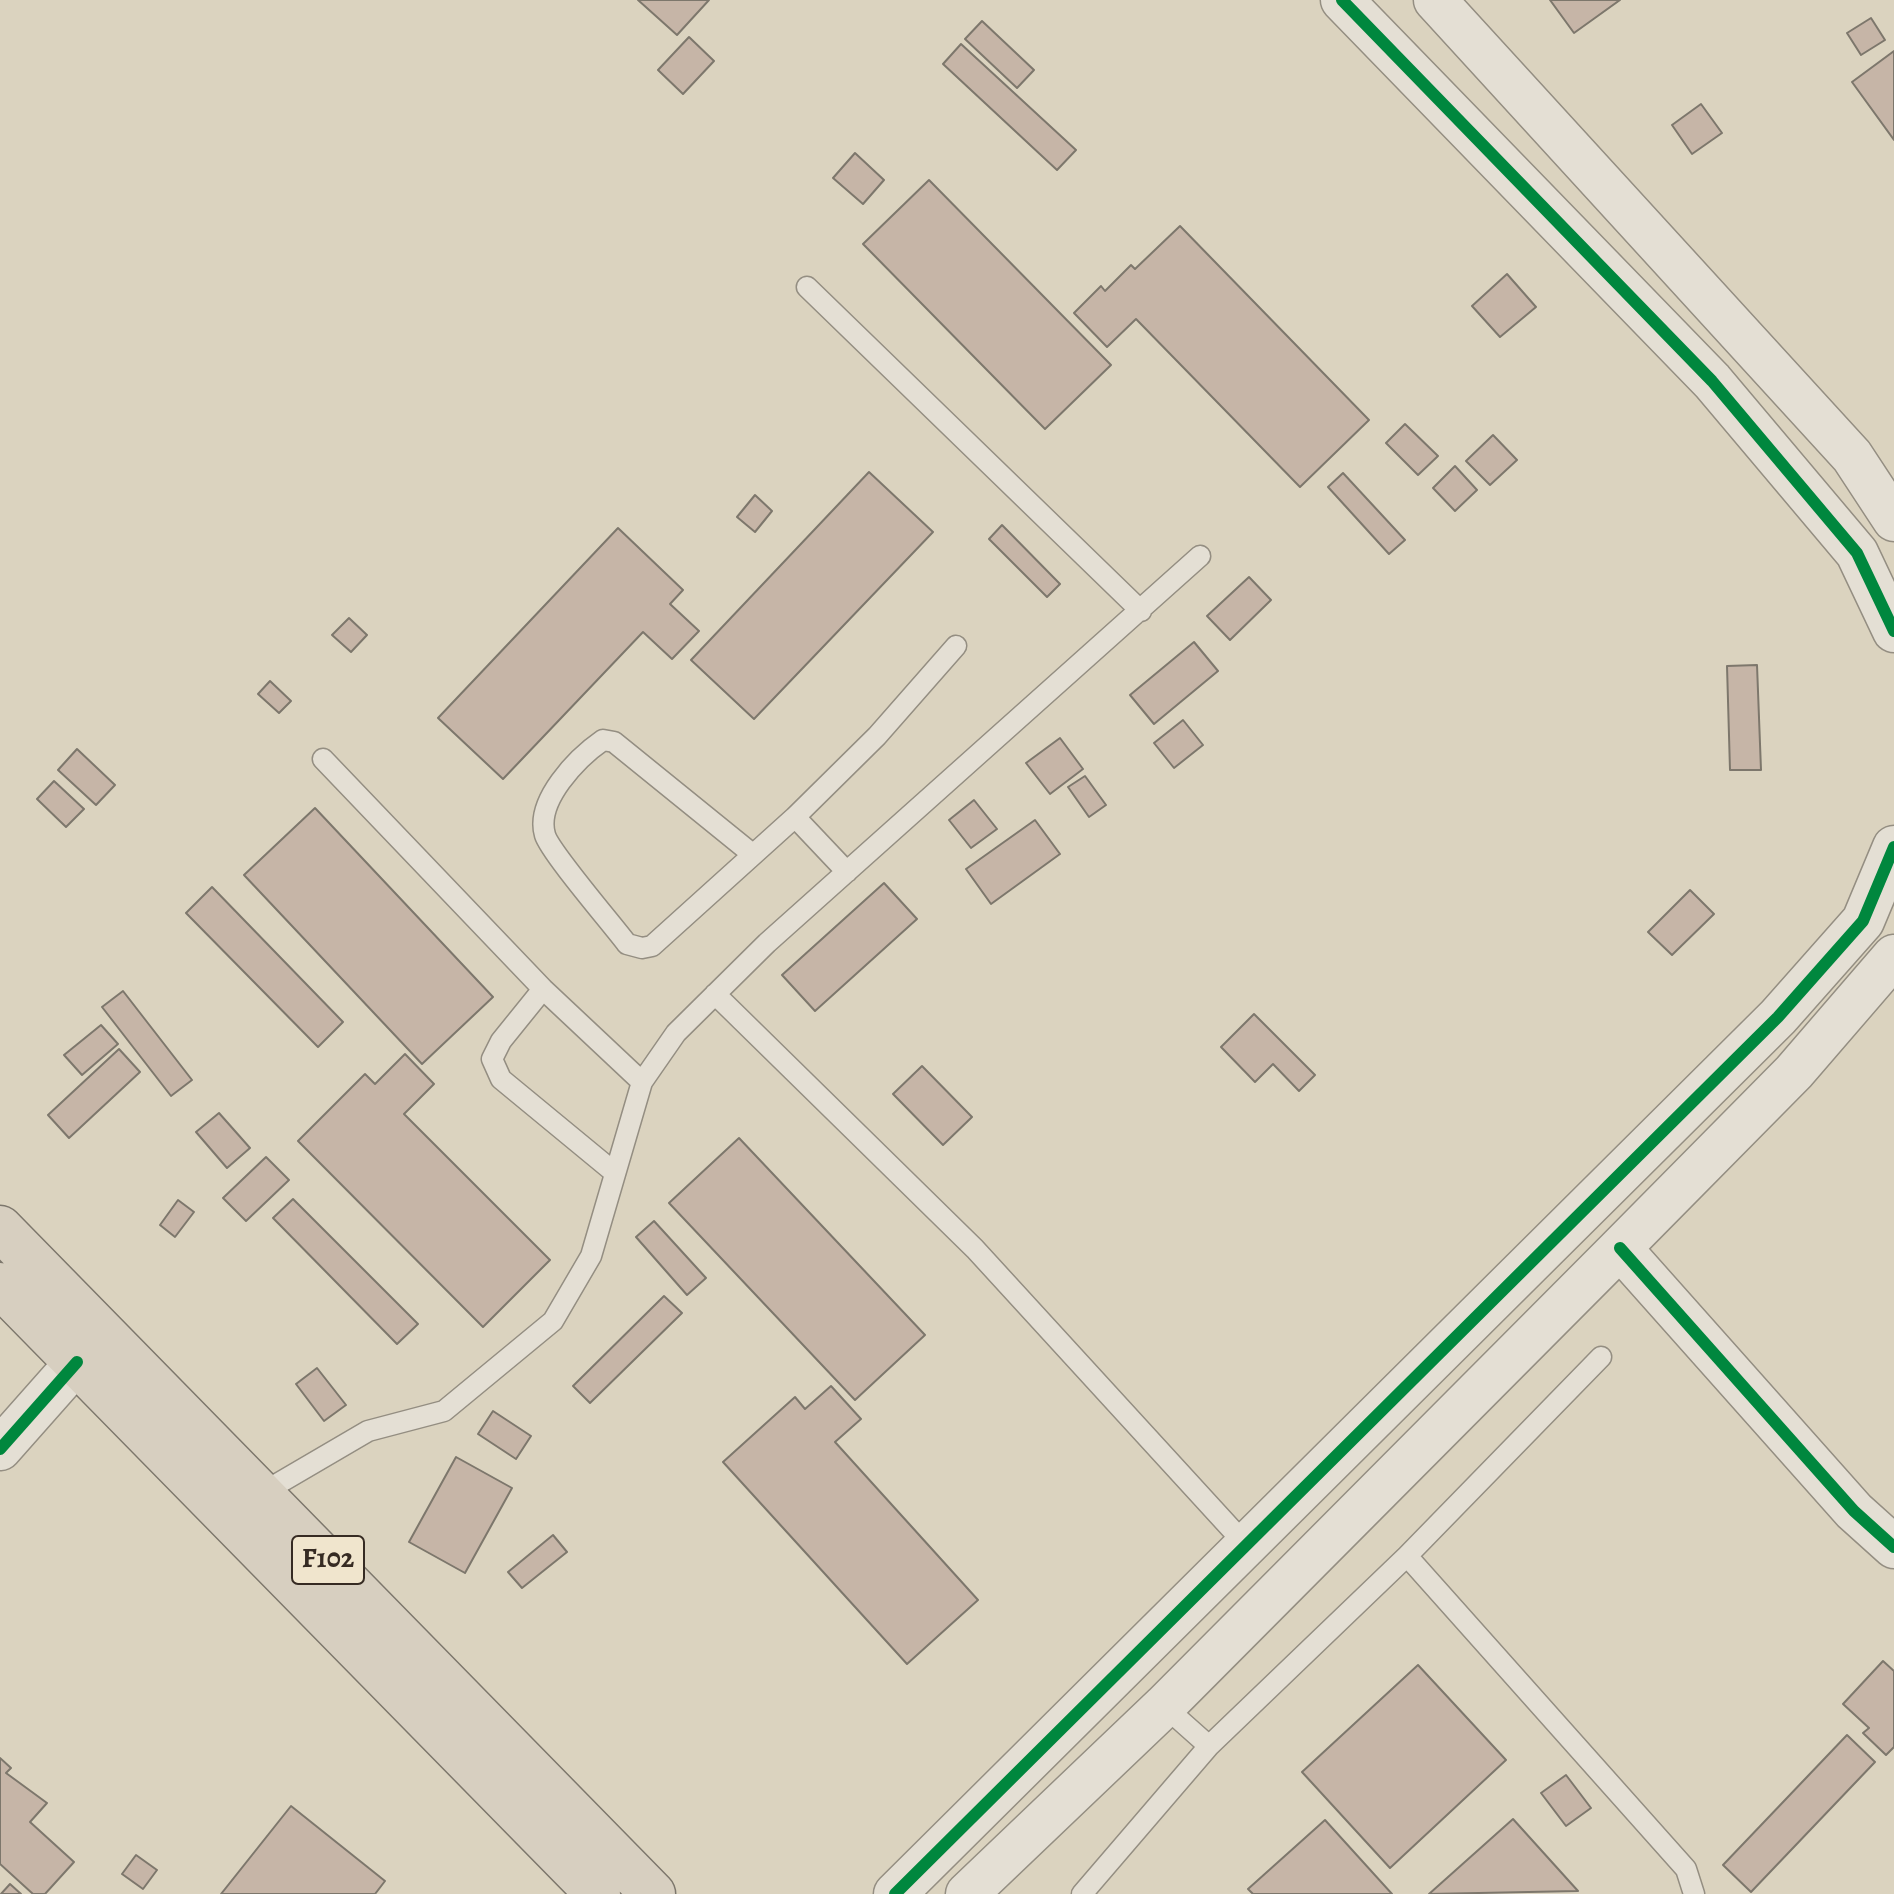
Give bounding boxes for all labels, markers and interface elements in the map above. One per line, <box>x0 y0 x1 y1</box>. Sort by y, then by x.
road number: F102 <box>292 1536 364 1584</box>

